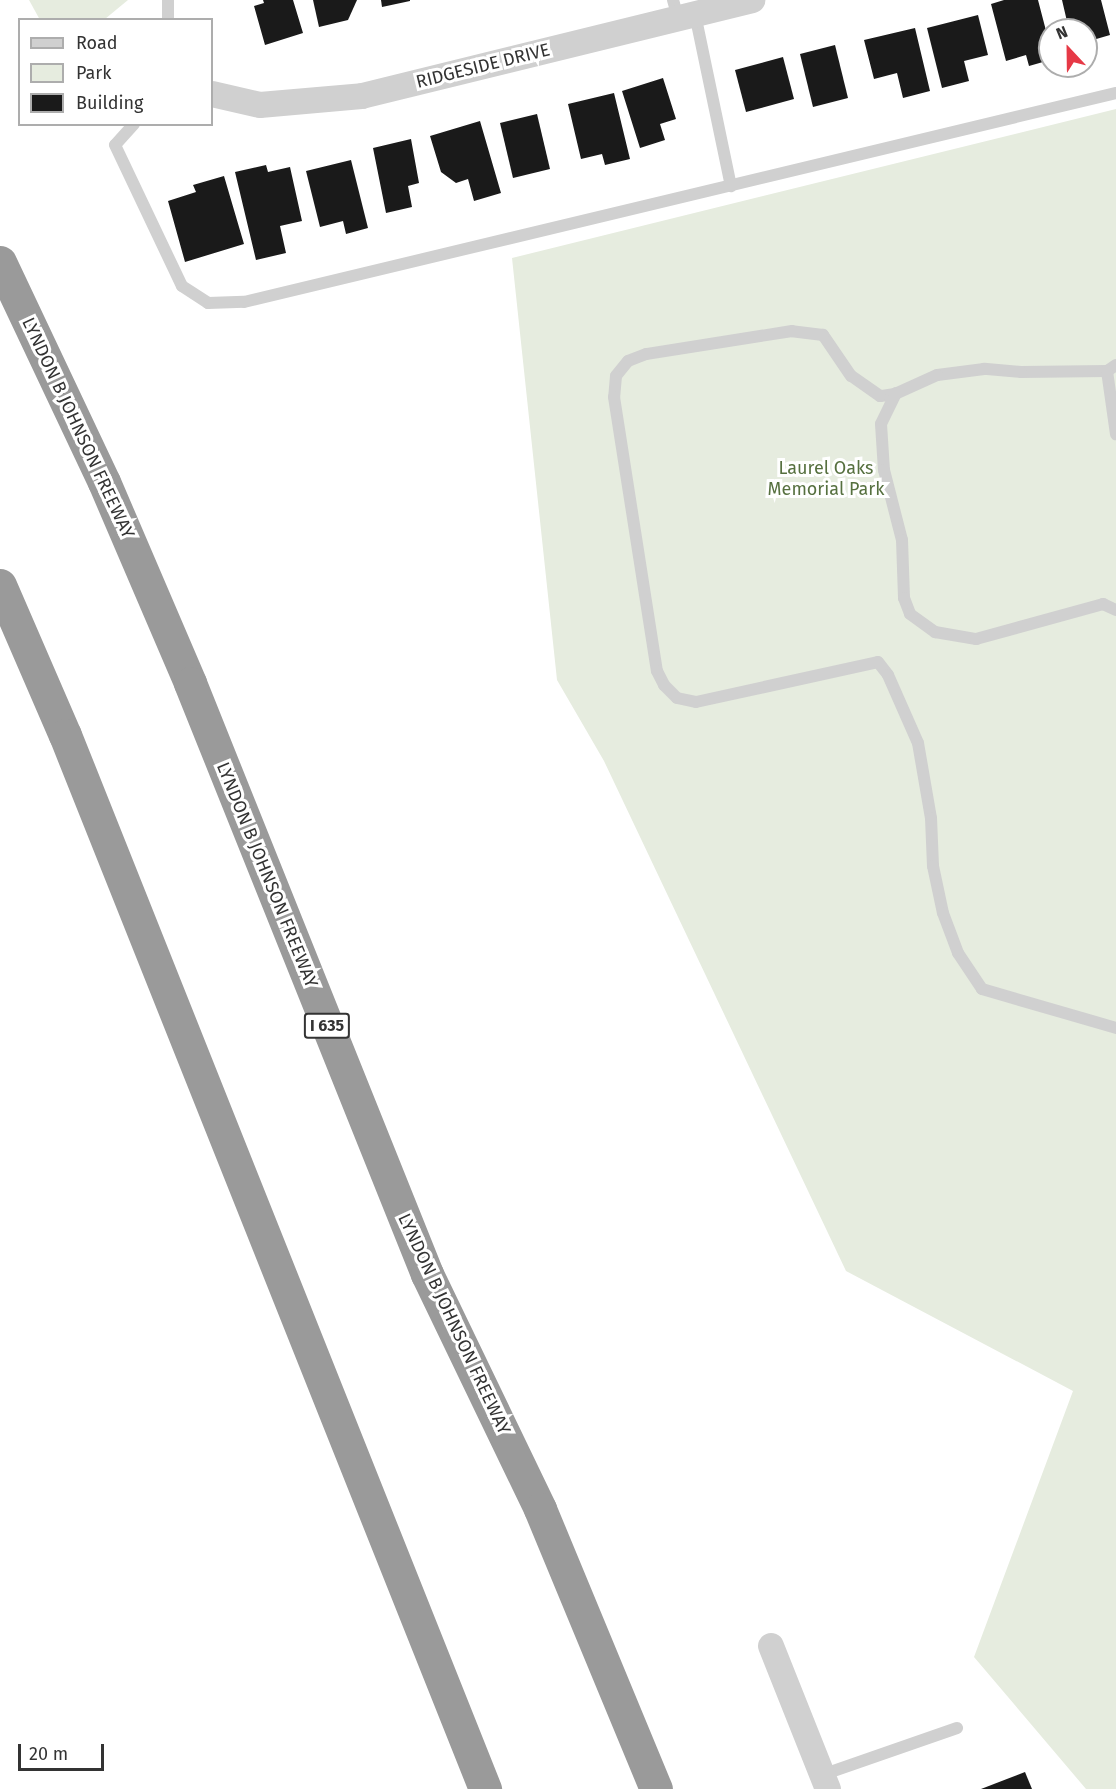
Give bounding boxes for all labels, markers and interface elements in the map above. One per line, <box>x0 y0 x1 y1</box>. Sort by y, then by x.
legend <box>18 18 213 126</box>
north arrow <box>1038 18 1098 78</box>
text: N <box>1053 22 1070 43</box>
text: Road <box>76 32 118 54</box>
street label: RIDGESIDE DRIVE <box>414 39 552 93</box>
text: Park <box>76 62 111 84</box>
text: Building <box>76 92 143 114</box>
street label: LYNDON B JOHNSON FREEWAY <box>17 314 139 542</box>
park label: Laurel Oaks Memorial Park <box>768 458 884 500</box>
street label: LYNDON B JOHNSON FREEWAY <box>212 759 322 991</box>
road number: I 635 <box>303 1013 351 1039</box>
street label: LYNDON B JOHNSON FREEWAY <box>393 1210 515 1438</box>
scale bar <box>21 1732 106 1770</box>
text: 20 m <box>29 1743 68 1765</box>

